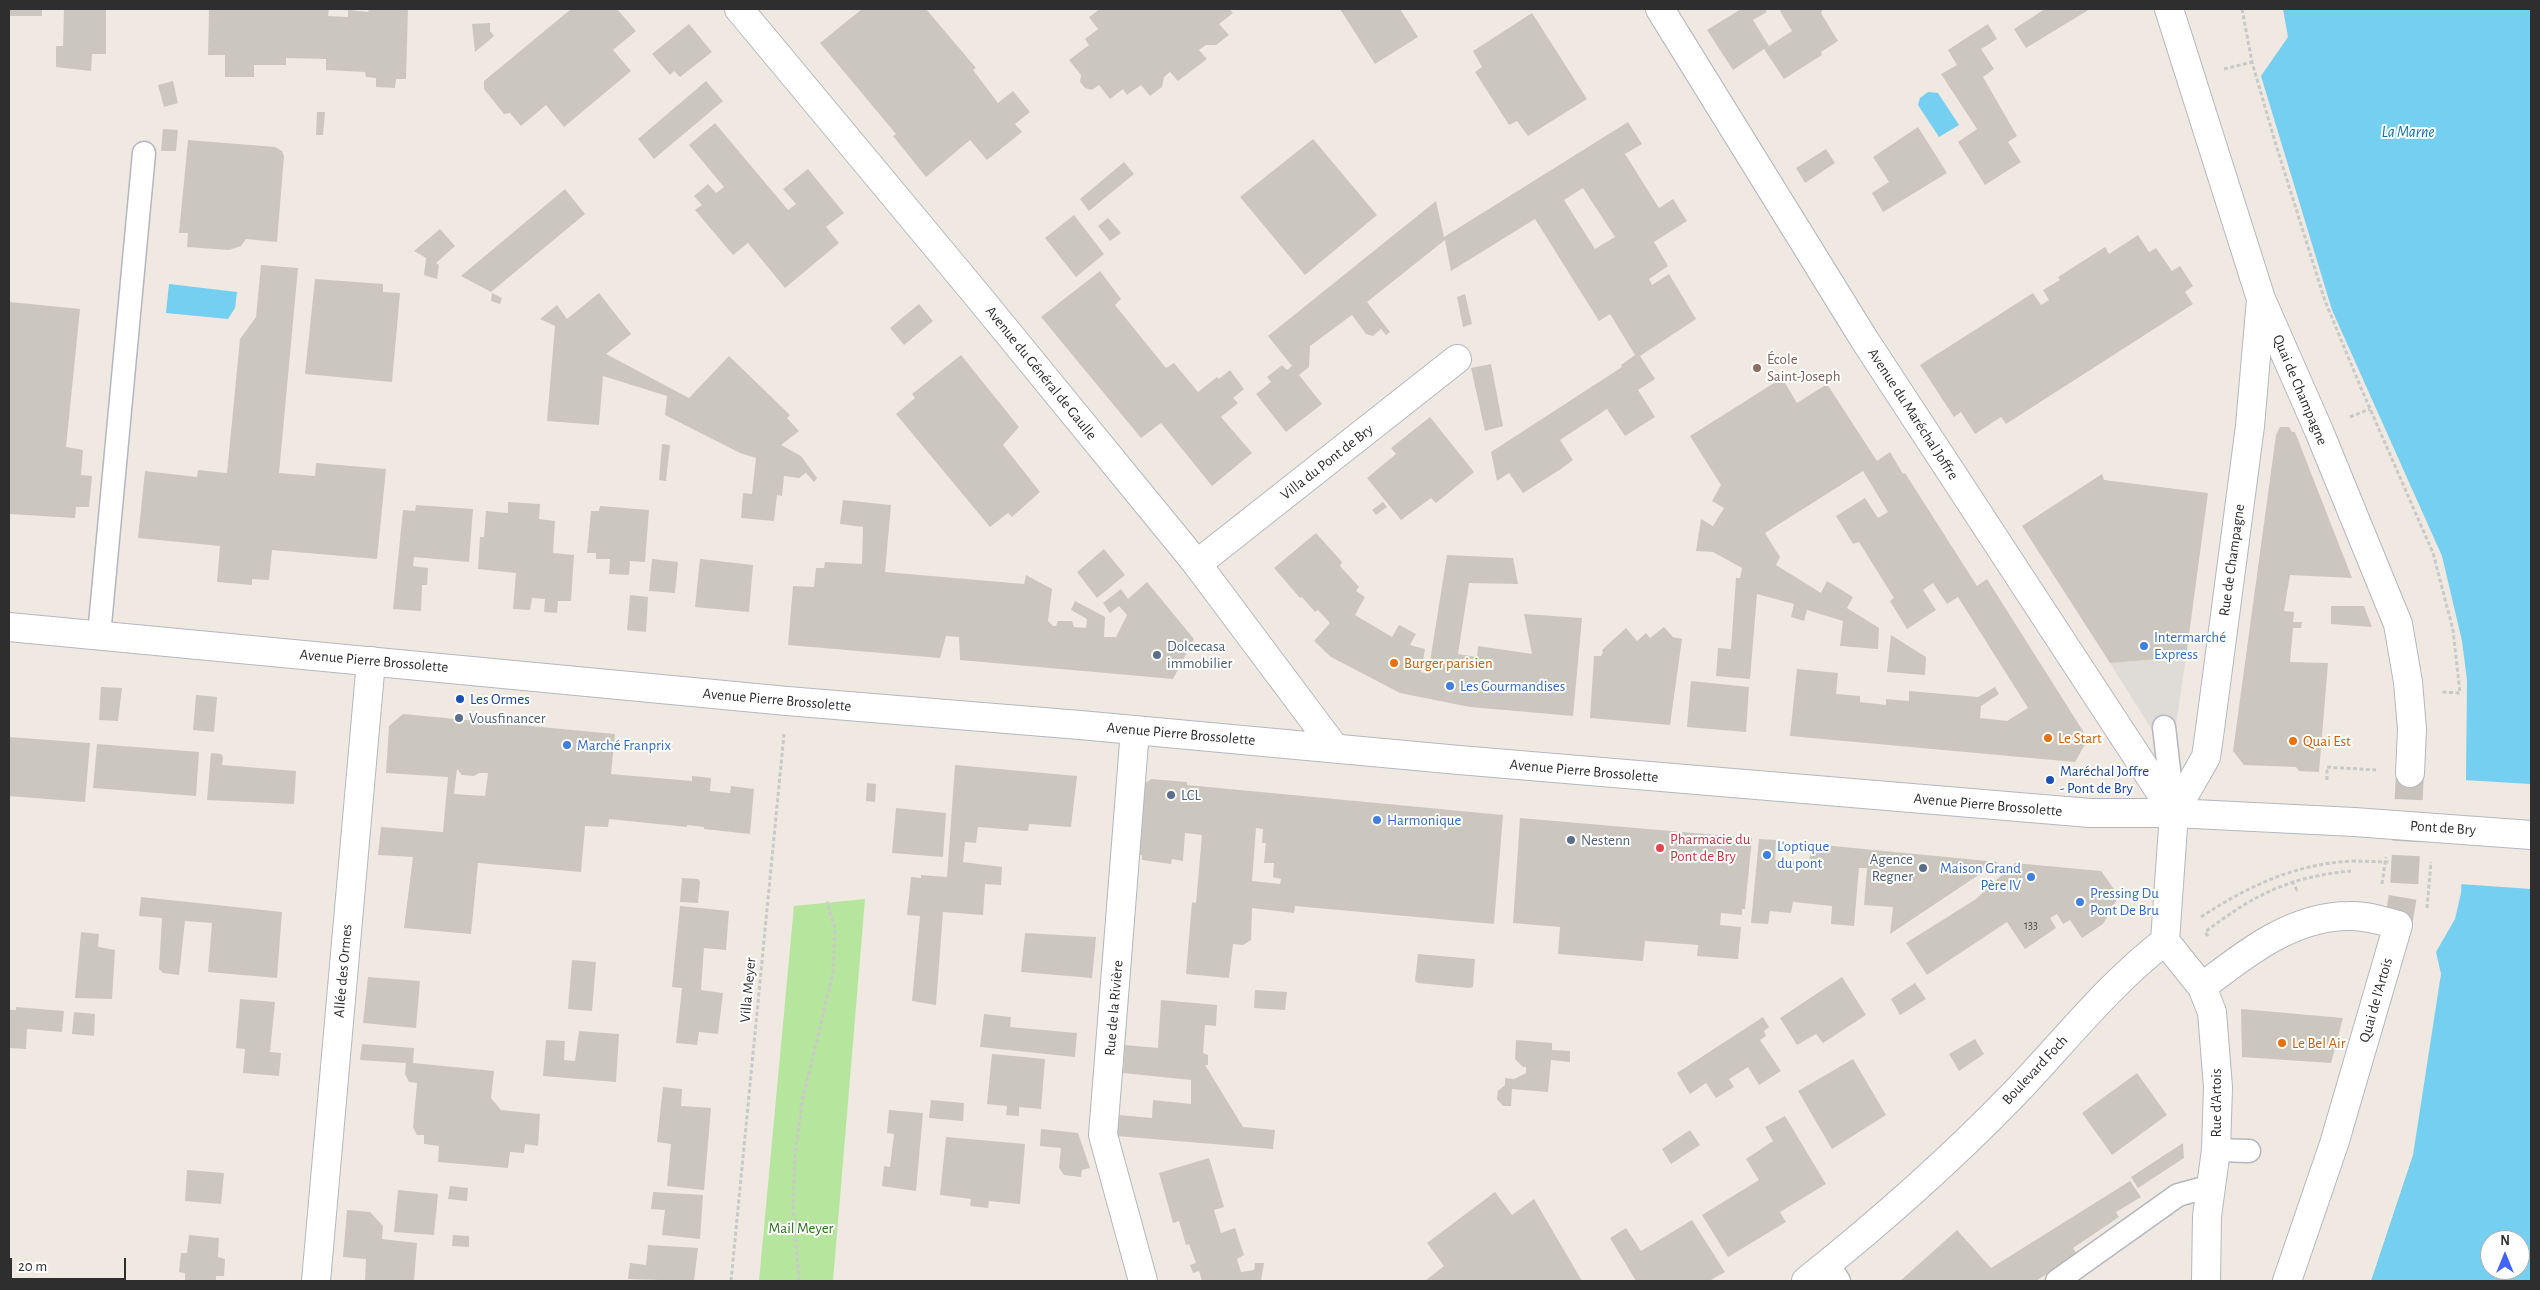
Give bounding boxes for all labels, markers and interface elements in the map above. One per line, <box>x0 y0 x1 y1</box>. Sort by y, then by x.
water label: La Marne <box>2381 122 2435 142</box>
street label: Avenue du Général de Gaulle <box>981 302 1101 444</box>
street label: Quai de Champagne <box>2269 332 2331 448</box>
street label: Avenue du Maréchal Joffre <box>1864 345 1962 483</box>
place label: École Saint-Joseph <box>1767 350 1840 385</box>
marker: École Saint-Joseph <box>1751 362 1763 374</box>
street label: Villa du Pont de Bry <box>1277 420 1377 504</box>
street label: Rue de Champagne <box>2215 503 2249 617</box>
place label: Intermarché Express <box>2154 628 2226 663</box>
place label: Dolcecasa immobilier <box>1167 637 1232 672</box>
marker: Intermarché Express <box>2138 640 2150 652</box>
street label: Avenue Pierre Brossolette <box>299 646 449 676</box>
marker: Dolcecasa immobilier <box>1151 649 1163 661</box>
place label: Burger parisien <box>1404 654 1493 672</box>
marker: Burger parisien <box>1388 657 1400 669</box>
place label: Les Gourmandises <box>1460 677 1565 695</box>
marker: Les Gourmandises <box>1444 680 1456 692</box>
street label: Avenue Pierre Brossolette <box>702 685 852 715</box>
place label: Les Ormes <box>470 690 530 708</box>
marker: Les Ormes <box>454 693 466 705</box>
place label: Vousfinancer <box>469 709 545 727</box>
marker: Vousfinancer <box>453 712 465 724</box>
street label: Avenue Pierre Brossolette <box>1106 719 1256 749</box>
place label: Le Start <box>2058 729 2102 747</box>
marker: Le Start <box>2042 732 2054 744</box>
place label: Quai Est <box>2303 732 2351 750</box>
marker: Quai Est <box>2287 735 2299 747</box>
place label: Marché Franprix <box>577 736 671 754</box>
marker: Marché Franprix <box>561 739 573 751</box>
street label: Avenue Pierre Brossolette <box>1509 756 1659 786</box>
place label: Maréchal Joffre - Pont de Bry <box>2060 762 2149 797</box>
marker: Maréchal Joffre - Pont de Bry <box>2044 774 2056 786</box>
place label: LCL <box>1181 786 1201 804</box>
marker: LCL <box>1165 789 1177 801</box>
street label: Avenue Pierre Brossolette <box>1913 790 2063 820</box>
place label: Harmonique <box>1387 811 1461 829</box>
marker: Harmonique <box>1371 814 1383 826</box>
street label: Pont de Bry <box>2410 817 2476 839</box>
place label: Pharmacie du Pont de Bry <box>1670 830 1750 865</box>
place label: Nestenn <box>1581 831 1630 849</box>
marker: Nestenn <box>1565 834 1577 846</box>
place label: L'optique du pont <box>1777 837 1829 872</box>
marker: Pharmacie du Pont de Bry <box>1654 842 1666 854</box>
marker: L'optique du pont <box>1761 849 1773 861</box>
place label: Agence Regner <box>1870 850 1913 885</box>
place label: Maison Grand Père IV <box>1940 859 2021 894</box>
marker: Agence Regner <box>1917 862 1929 874</box>
marker: Maison Grand Père IV <box>2025 871 2037 883</box>
place label: Pressing Du Pont De Bru <box>2090 884 2159 919</box>
marker: Pressing Du Pont De Bru <box>2074 896 2086 908</box>
house number: 133 <box>2024 918 2038 932</box>
street label: Allée des Ormes <box>330 923 356 1019</box>
street label: Quai de l'Artois <box>2355 956 2397 1044</box>
street label: Villa Meyer <box>736 957 760 1023</box>
street label: Rue de la Rivière <box>1101 959 1127 1057</box>
street label: Boulevard Foch <box>1998 1032 2072 1108</box>
place label: Le Bel Air <box>2292 1034 2346 1052</box>
marker: Le Bel Air <box>2276 1037 2288 1049</box>
street label: Rue d'Artois <box>2207 1069 2225 1137</box>
park label: Mail Meyer <box>769 1219 833 1237</box>
north arrow <box>2480 1230 2530 1280</box>
text: N <box>2500 1234 2510 1248</box>
scale bar <box>12 1248 129 1280</box>
text: 20 m <box>18 1259 47 1274</box>

